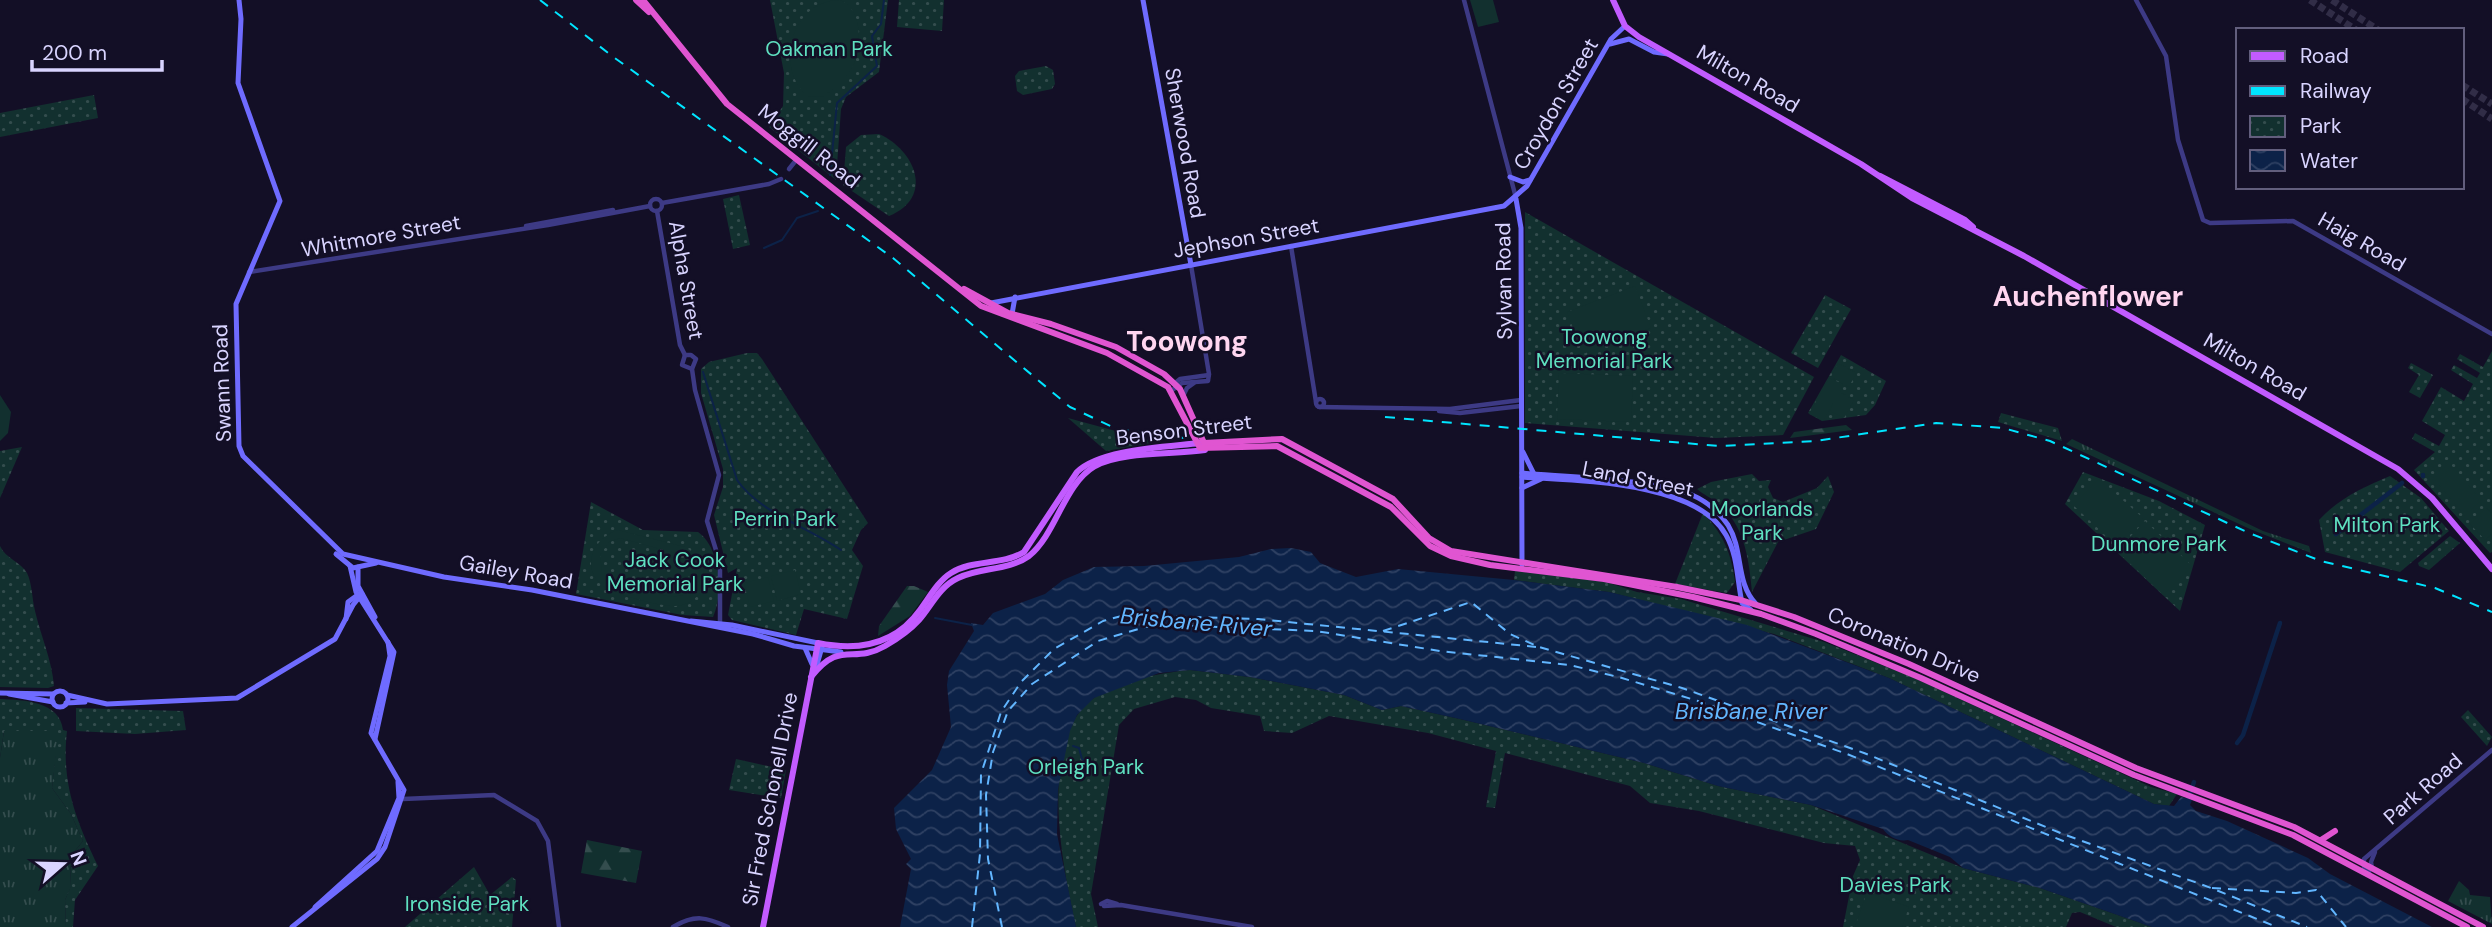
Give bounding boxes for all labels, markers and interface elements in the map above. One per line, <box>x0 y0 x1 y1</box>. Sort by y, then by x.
scale bar <box>32 28 161 72</box>
legend <box>2236 28 2464 189</box>
street label: Croydon Street <box>1507 33 1605 175</box>
park label: Oakman Park <box>765 35 893 63</box>
street label: Milton Road <box>1692 38 1804 120</box>
text: 200 m <box>42 39 107 67</box>
text: Road <box>2300 42 2349 70</box>
street label: Sherwood Road <box>1158 66 1212 220</box>
text: Railway <box>2300 77 2372 105</box>
street label: Moggill Road <box>752 97 866 195</box>
text: Park <box>2300 112 2342 140</box>
text: Water <box>2300 147 2358 175</box>
street label: Haig Road <box>2313 206 2411 278</box>
street label: Whitmore Street <box>299 208 463 264</box>
street label: Jephson Street <box>1171 211 1321 265</box>
street label: Alpha Street <box>662 218 710 342</box>
street label: Sylvan Road <box>1489 222 1519 340</box>
district label: Auchenflower <box>1993 278 2183 315</box>
district label: Toowong <box>1126 323 1248 360</box>
park label: Toowong Memorial Park <box>1536 323 1673 375</box>
street label: Swann Road <box>206 324 238 442</box>
street label: Milton Road <box>2199 326 2311 408</box>
street label: Benson Street <box>1114 408 1254 452</box>
street label: Land Street <box>1580 454 1696 504</box>
park label: Moorlands Park <box>1711 495 1813 547</box>
park label: Perrin Park <box>733 505 837 533</box>
park label: Milton Park <box>2334 511 2441 539</box>
park label: Dunmore Park <box>2091 530 2227 558</box>
park label: Jack Cook Memorial Park <box>607 546 744 598</box>
street label: Gailey Road <box>457 548 575 596</box>
water label: Brisbane River <box>1119 600 1275 644</box>
street label: Coronation Drive <box>1823 600 1985 690</box>
street label: Sir Fred Schonell Drive <box>736 690 804 908</box>
water label: Brisbane River <box>1675 696 1829 726</box>
street label: Park Road <box>2378 747 2468 831</box>
park label: Orleigh Park <box>1028 753 1145 781</box>
north arrow <box>28 829 98 899</box>
text: N <box>64 848 93 869</box>
park label: Davies Park <box>1839 871 1951 899</box>
park label: Ironside Park <box>405 890 530 918</box>

